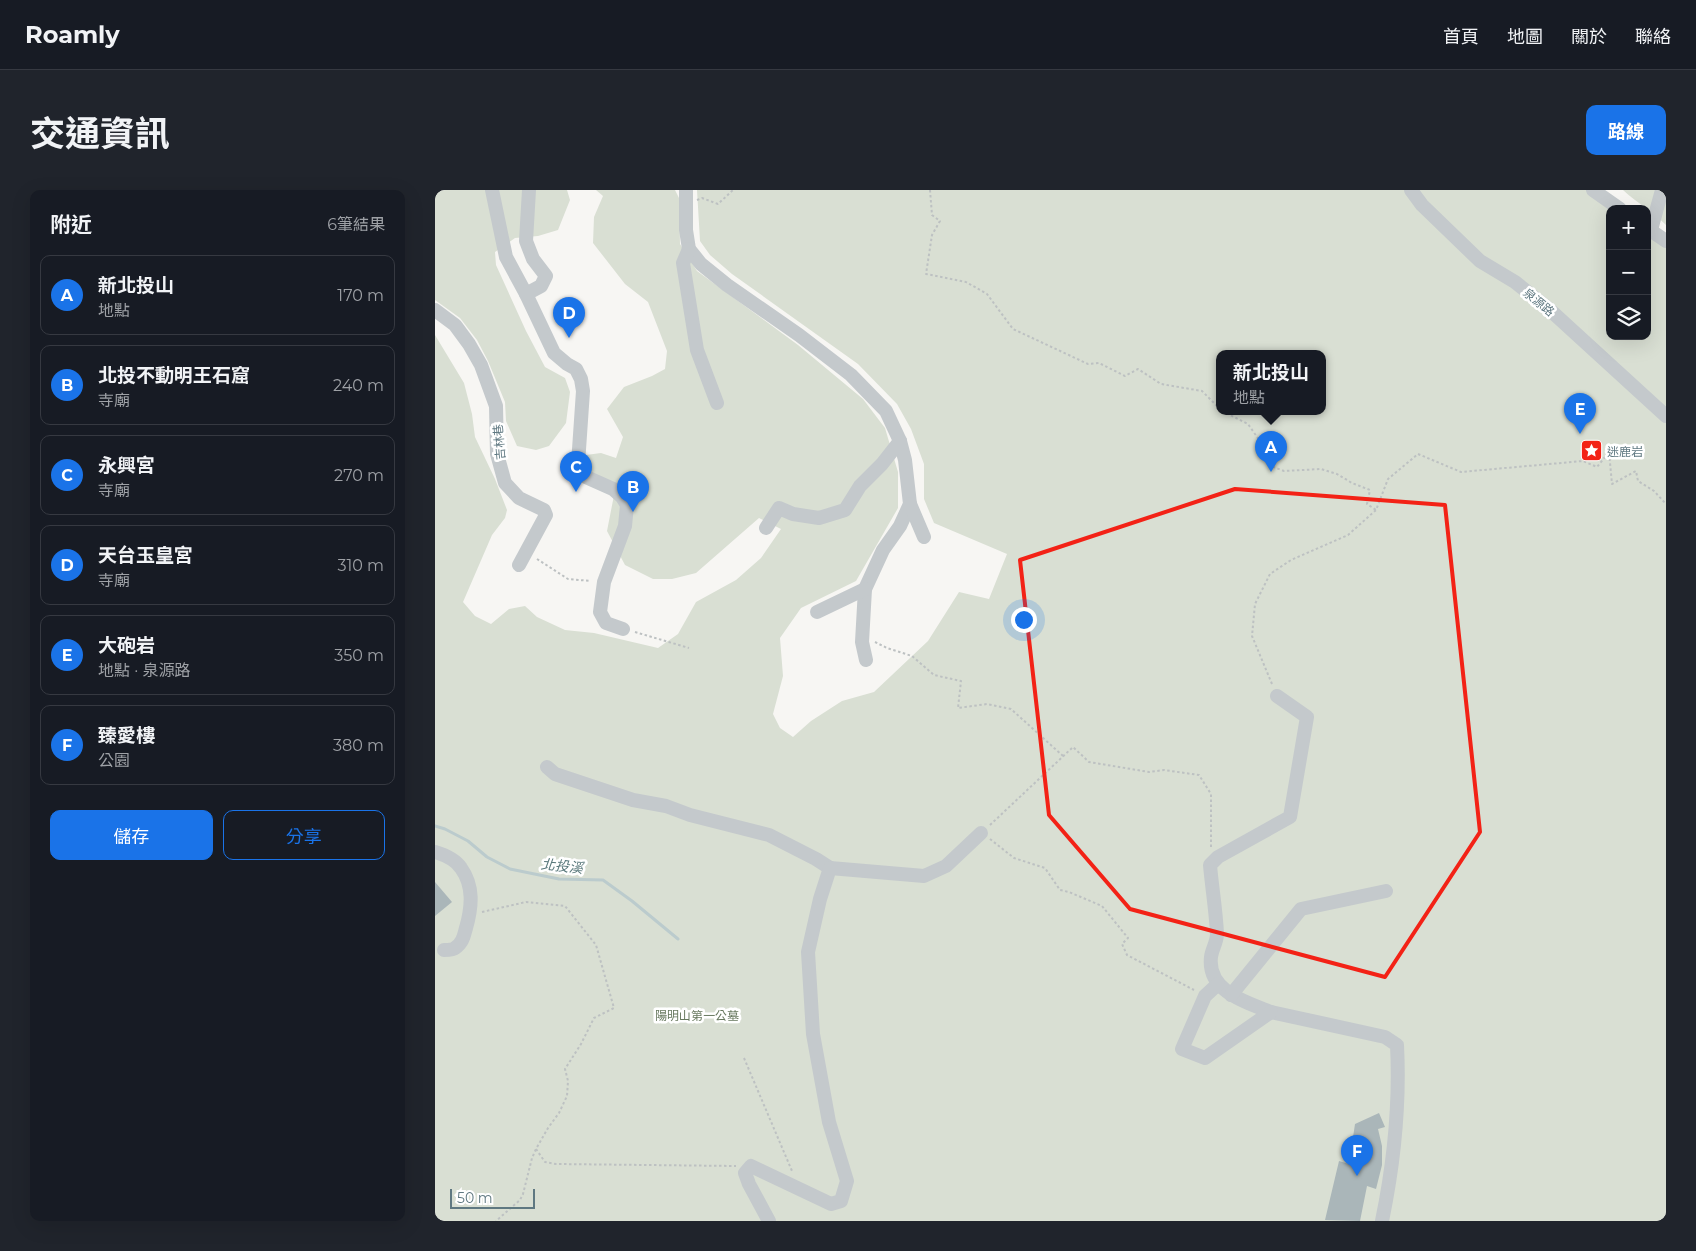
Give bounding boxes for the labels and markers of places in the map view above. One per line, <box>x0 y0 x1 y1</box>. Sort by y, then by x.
pin: D <box>553 297 585 338</box>
pin: E <box>1564 393 1596 434</box>
pin: A <box>1255 431 1287 472</box>
place icon: 迷鹿岩 <box>1579 439 1603 463</box>
place label: 迷鹿岩 <box>1607 444 1643 459</box>
pin: C <box>560 451 592 492</box>
pin: B <box>617 471 649 512</box>
pin: F <box>1341 1135 1373 1176</box>

